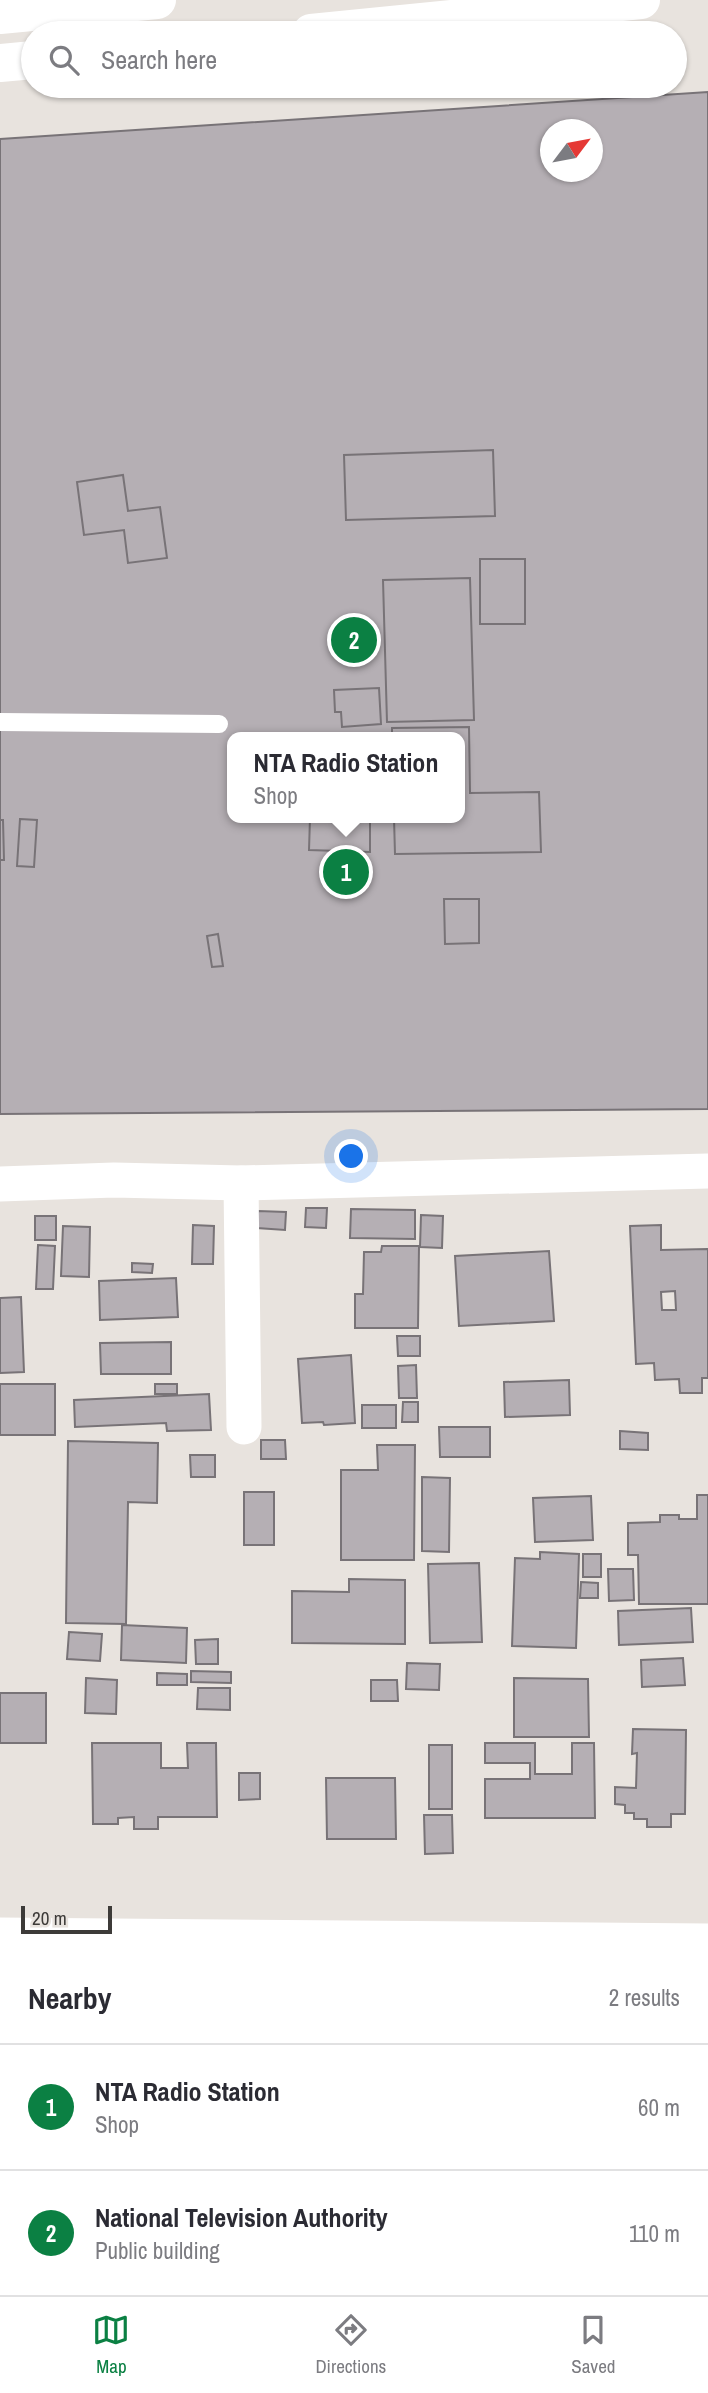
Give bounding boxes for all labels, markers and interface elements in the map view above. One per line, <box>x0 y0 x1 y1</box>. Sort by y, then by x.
search box <box>21 21 687 98</box>
icon: search <box>45 41 83 79</box>
text: Search here <box>101 42 217 77</box>
north arrow <box>540 119 603 182</box>
pin: 2 <box>331 614 377 666</box>
popup <box>227 732 465 823</box>
text: NTA Radio Station <box>254 745 438 780</box>
text: Shop <box>254 780 298 811</box>
pin: 1 <box>323 846 369 898</box>
your location <box>334 1139 368 1173</box>
scale bar <box>21 1903 112 1935</box>
text: 20 m <box>32 1905 67 1931</box>
text: Nearby <box>28 1978 111 2018</box>
text: 2 results <box>609 1982 680 2013</box>
text: NTA Radio Station <box>95 2074 280 2109</box>
text: 1 <box>46 2092 56 2123</box>
text: 60 m <box>638 2092 680 2123</box>
text: Shop <box>95 2109 139 2140</box>
text: National Television Authority <box>95 2200 388 2235</box>
text: 2 <box>46 2218 56 2249</box>
text: 110 m <box>629 2218 680 2249</box>
text: Public building <box>95 2235 220 2266</box>
tab: Map <box>92 2311 130 2379</box>
tab: Directions <box>315 2311 386 2379</box>
tab: Saved <box>571 2311 616 2379</box>

